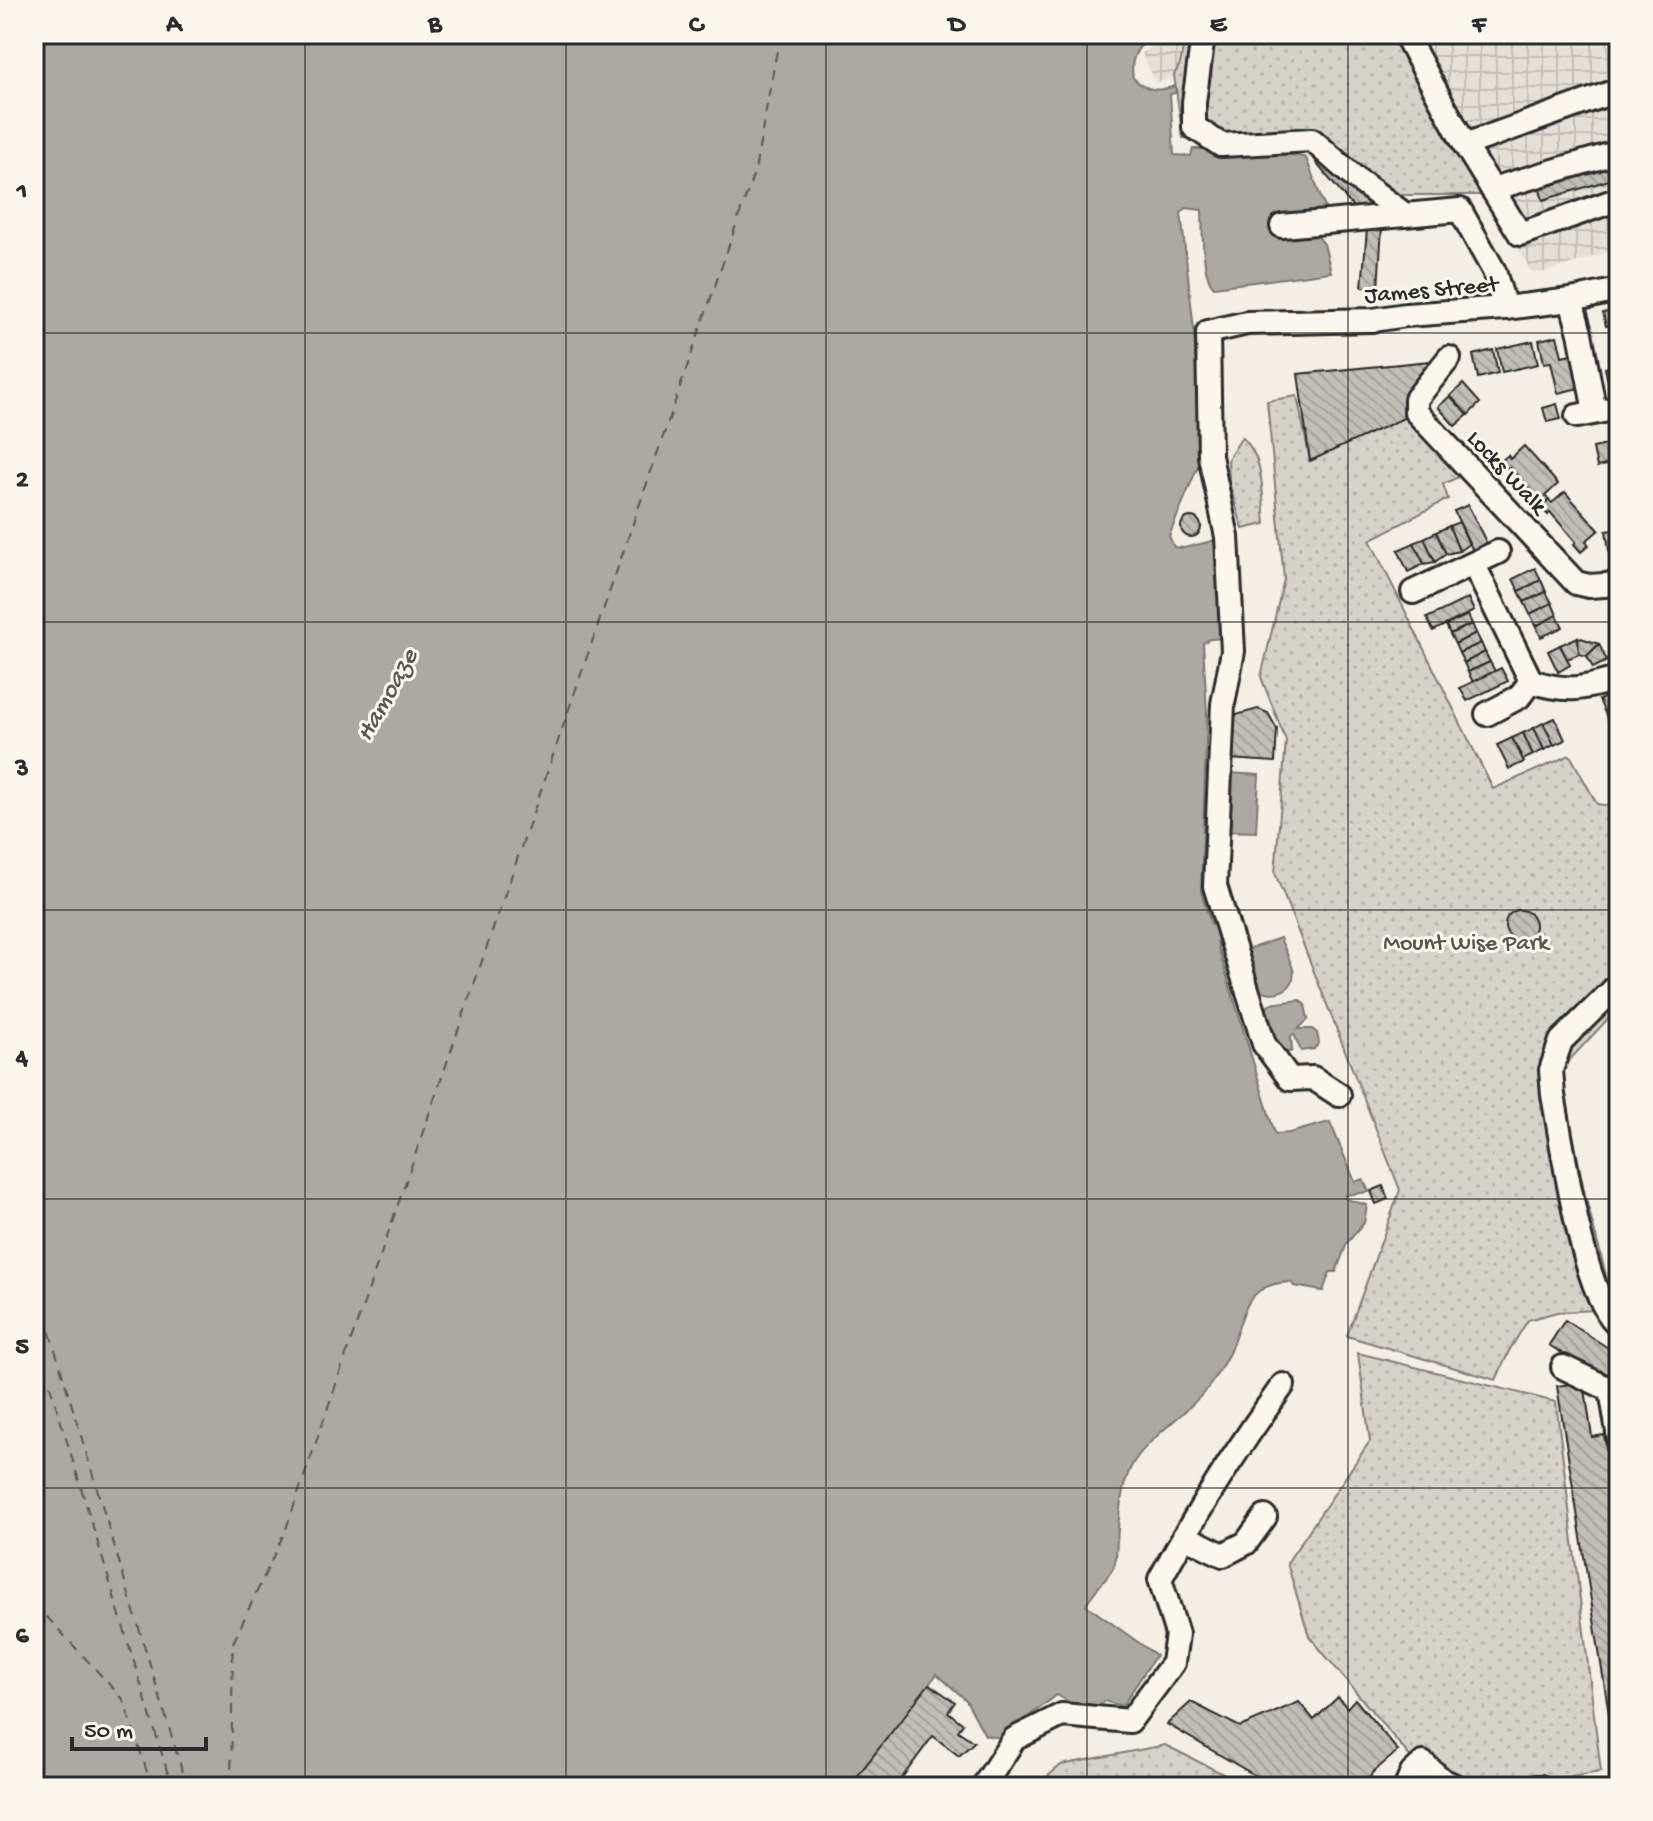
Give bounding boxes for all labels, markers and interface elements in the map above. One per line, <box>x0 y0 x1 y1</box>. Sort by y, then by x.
text: A <box>165 11 183 42</box>
text: B <box>427 11 443 42</box>
text: C <box>689 11 706 42</box>
text: D <box>947 11 967 42</box>
text: E <box>1210 11 1228 42</box>
text: F <box>1471 11 1487 42</box>
text: 1 <box>16 178 27 209</box>
street label: James Street <box>1363 271 1501 312</box>
street label: Locks Walk <box>1459 425 1553 523</box>
text: 2 <box>16 466 29 497</box>
water label: Hamoaze <box>351 643 428 748</box>
text: 3 <box>14 755 29 786</box>
park label: Mount Wise Park <box>1383 930 1551 959</box>
text: 4 <box>15 1044 29 1075</box>
text: 5 <box>15 1333 29 1364</box>
text: 6 <box>15 1622 29 1653</box>
scale bar <box>72 1701 206 1751</box>
text: 50 m <box>84 1718 133 1747</box>

